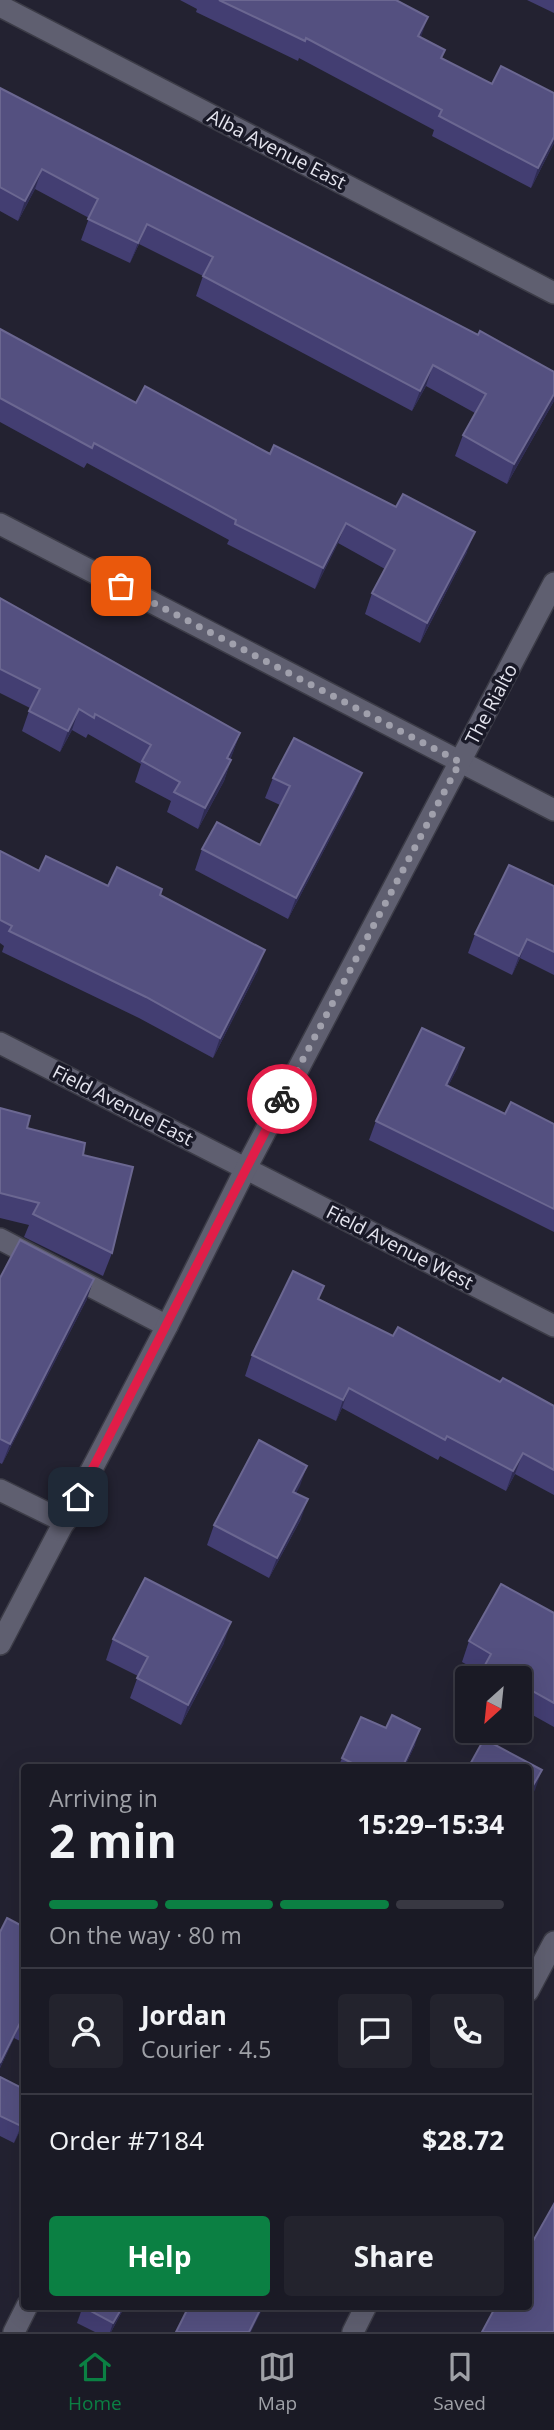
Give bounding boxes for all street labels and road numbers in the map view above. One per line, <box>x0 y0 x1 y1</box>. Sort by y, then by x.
street label: Alba Avenue East <box>203 103 351 195</box>
street label: The Rialto <box>459 659 523 749</box>
street label: Field Avenue East <box>48 1058 198 1152</box>
street label: Field Avenue West <box>322 1199 478 1295</box>

